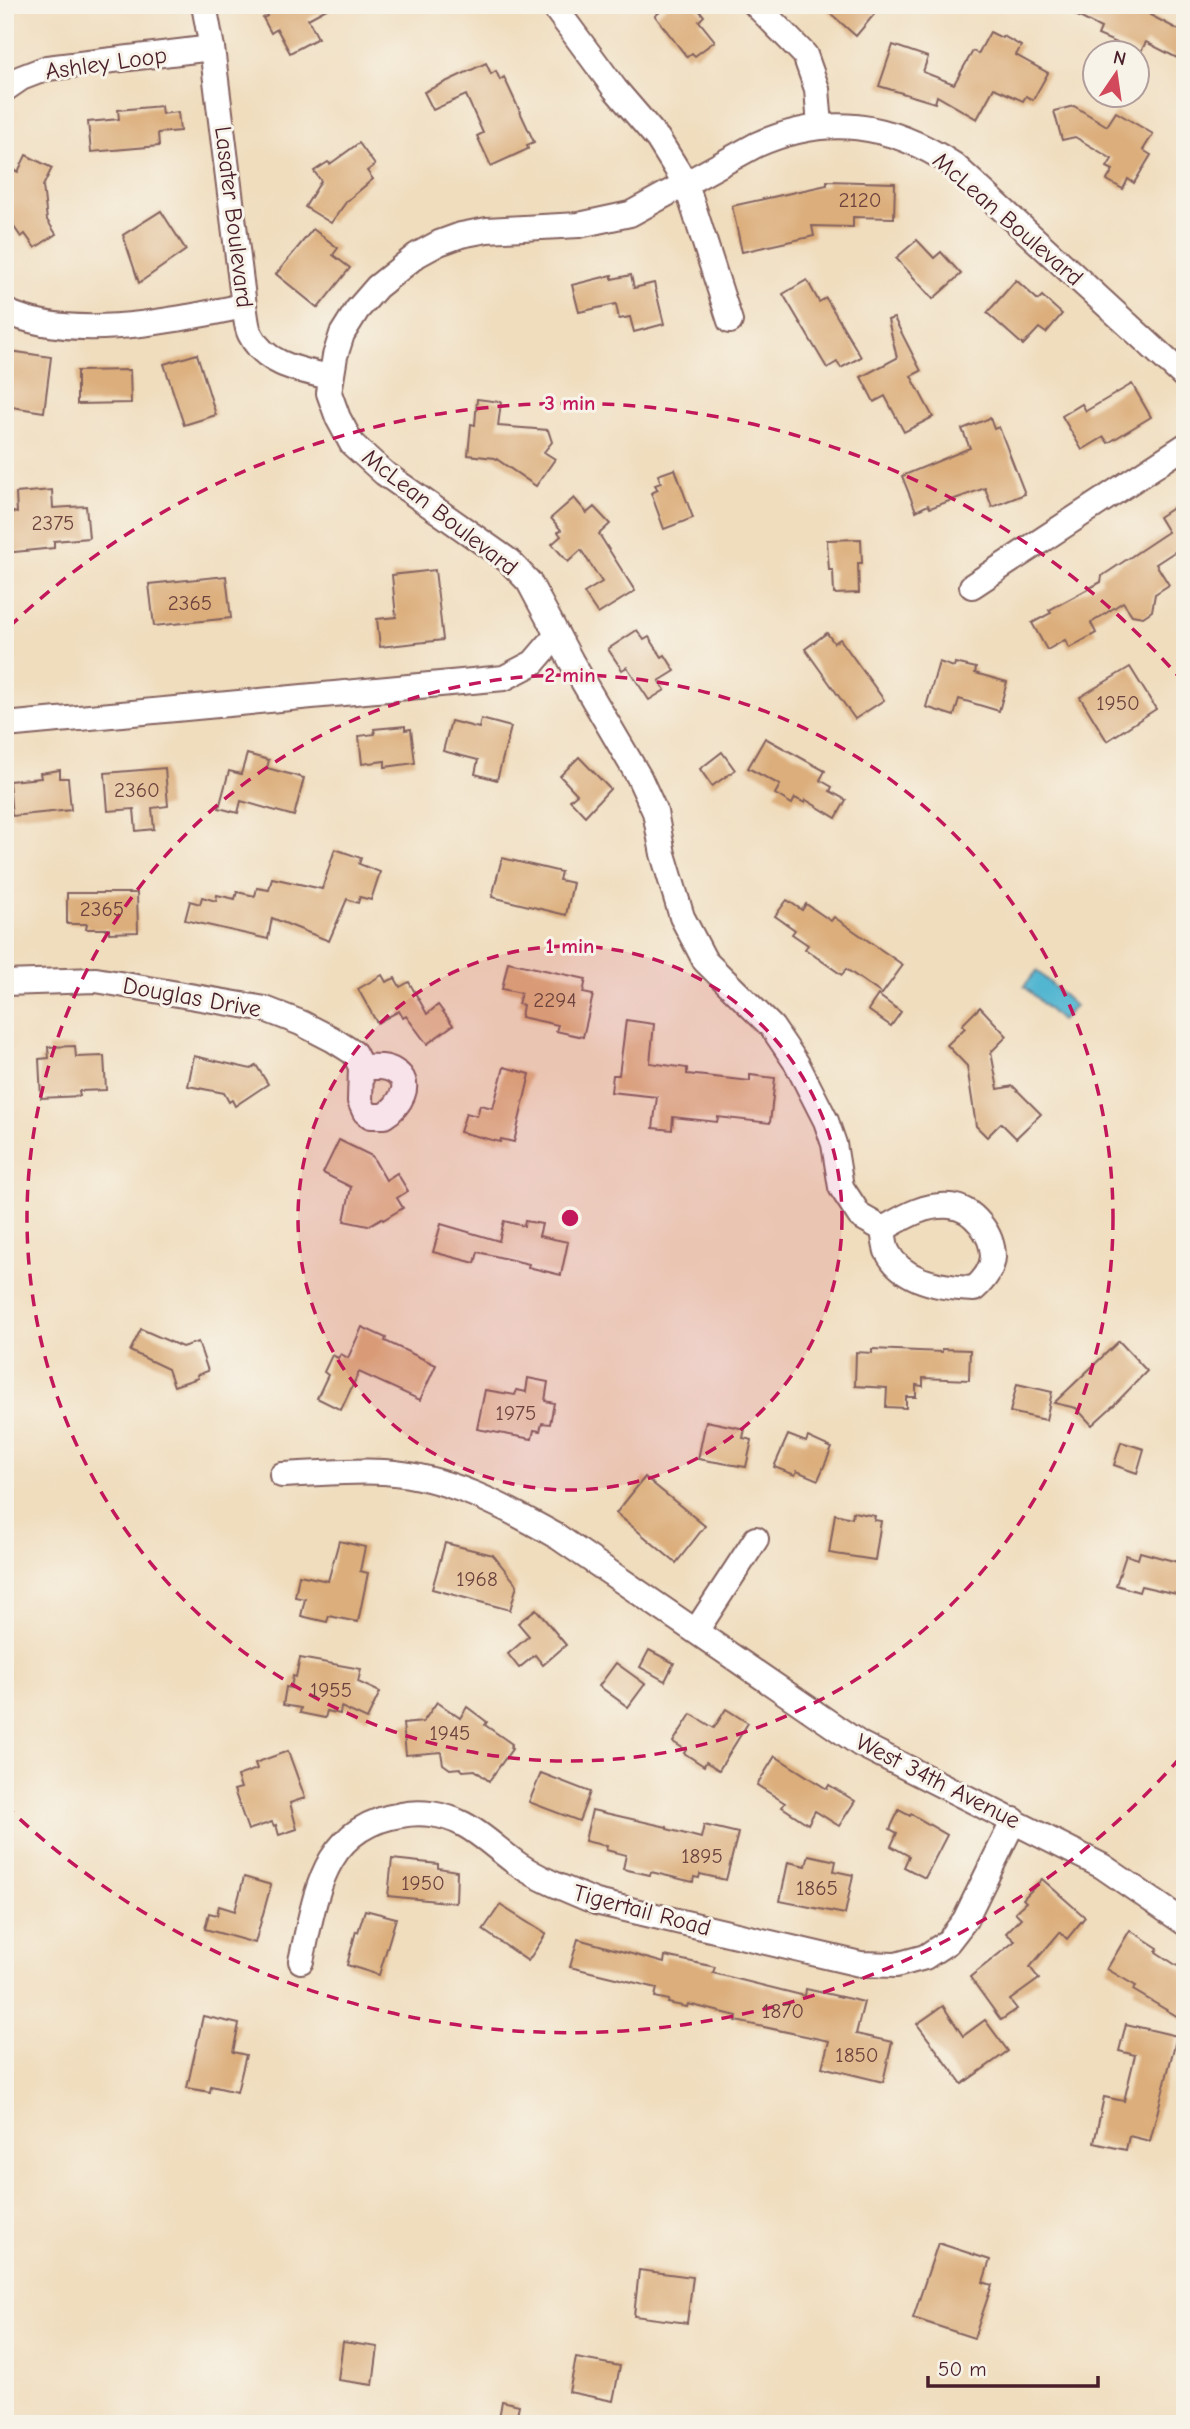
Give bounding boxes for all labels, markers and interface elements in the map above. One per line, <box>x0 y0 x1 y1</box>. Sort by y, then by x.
north arrow <box>1082 38 1152 108</box>
street label: Ashley Loop <box>43 41 169 85</box>
text: N <box>1111 46 1128 71</box>
street label: Lasater Boulevard <box>209 125 259 309</box>
street label: McLean Boulevard <box>927 146 1089 292</box>
house number: 2120 <box>838 188 882 212</box>
text: 3 min <box>544 391 596 415</box>
street label: McLean Boulevard <box>357 443 523 581</box>
house number: 2375 <box>32 511 74 535</box>
house number: 2365 <box>168 591 212 615</box>
text: 2 min <box>544 663 596 687</box>
house number: 1950 <box>1096 691 1140 715</box>
house number: 2360 <box>114 778 160 802</box>
house number: 2365 <box>80 897 124 921</box>
text: 1 min <box>546 934 594 958</box>
street label: Douglas Drive <box>121 971 263 1023</box>
house number: 2294 <box>533 988 577 1012</box>
centre of rings <box>558 1206 582 1230</box>
house number: 1975 <box>496 1401 536 1425</box>
house number: 1968 <box>456 1567 498 1591</box>
house number: 1955 <box>310 1678 352 1702</box>
house number: 1945 <box>429 1721 471 1745</box>
street label: West 34th Avenue <box>851 1728 1025 1834</box>
house number: 1895 <box>681 1844 723 1868</box>
house number: 1950 <box>401 1871 445 1895</box>
house number: 1865 <box>796 1876 838 1900</box>
street label: Tigertail Road <box>570 1878 714 1942</box>
house number: 1870 <box>762 1999 804 2023</box>
house number: 1850 <box>835 2043 879 2067</box>
scale bar <box>928 2345 1097 2389</box>
text: 50 m <box>938 2357 987 2381</box>

